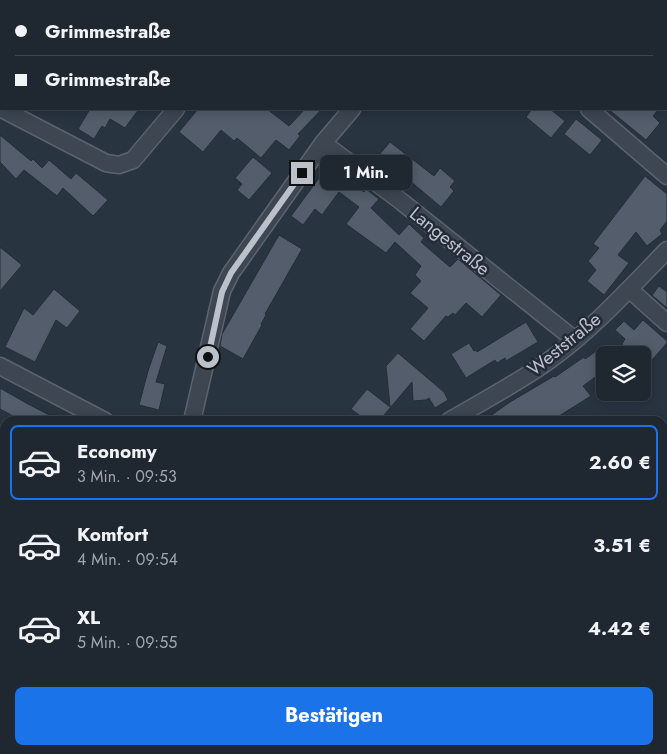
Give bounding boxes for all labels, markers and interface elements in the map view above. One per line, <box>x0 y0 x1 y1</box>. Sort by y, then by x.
text: Grimmestraße <box>45 18 171 45</box>
text: Grimmestraße <box>45 66 171 93</box>
callout: 1 Min. <box>320 156 412 190</box>
text: 1 Min. <box>343 161 389 184</box>
route end <box>291 162 313 184</box>
street label: Langestraße <box>404 200 496 282</box>
street label: Weststraße <box>521 306 607 382</box>
route start <box>197 346 219 368</box>
map controls <box>596 346 651 401</box>
button: layers <box>596 346 651 401</box>
text: Economy <box>77 438 157 465</box>
icon: car <box>17 440 62 485</box>
text: 2.60 € <box>589 449 651 476</box>
text: 3 Min. · 09:53 <box>77 465 177 488</box>
text: Komfort <box>77 521 148 548</box>
icon: car <box>17 523 62 568</box>
text: 3.51 € <box>593 532 651 559</box>
text: 4 Min. · 09:54 <box>77 548 178 571</box>
text: XL <box>77 604 100 631</box>
icon: car <box>17 606 62 651</box>
text: 4.42 € <box>588 615 651 642</box>
text: 5 Min. · 09:55 <box>77 631 177 654</box>
button: Bestätigen <box>15 687 653 745</box>

